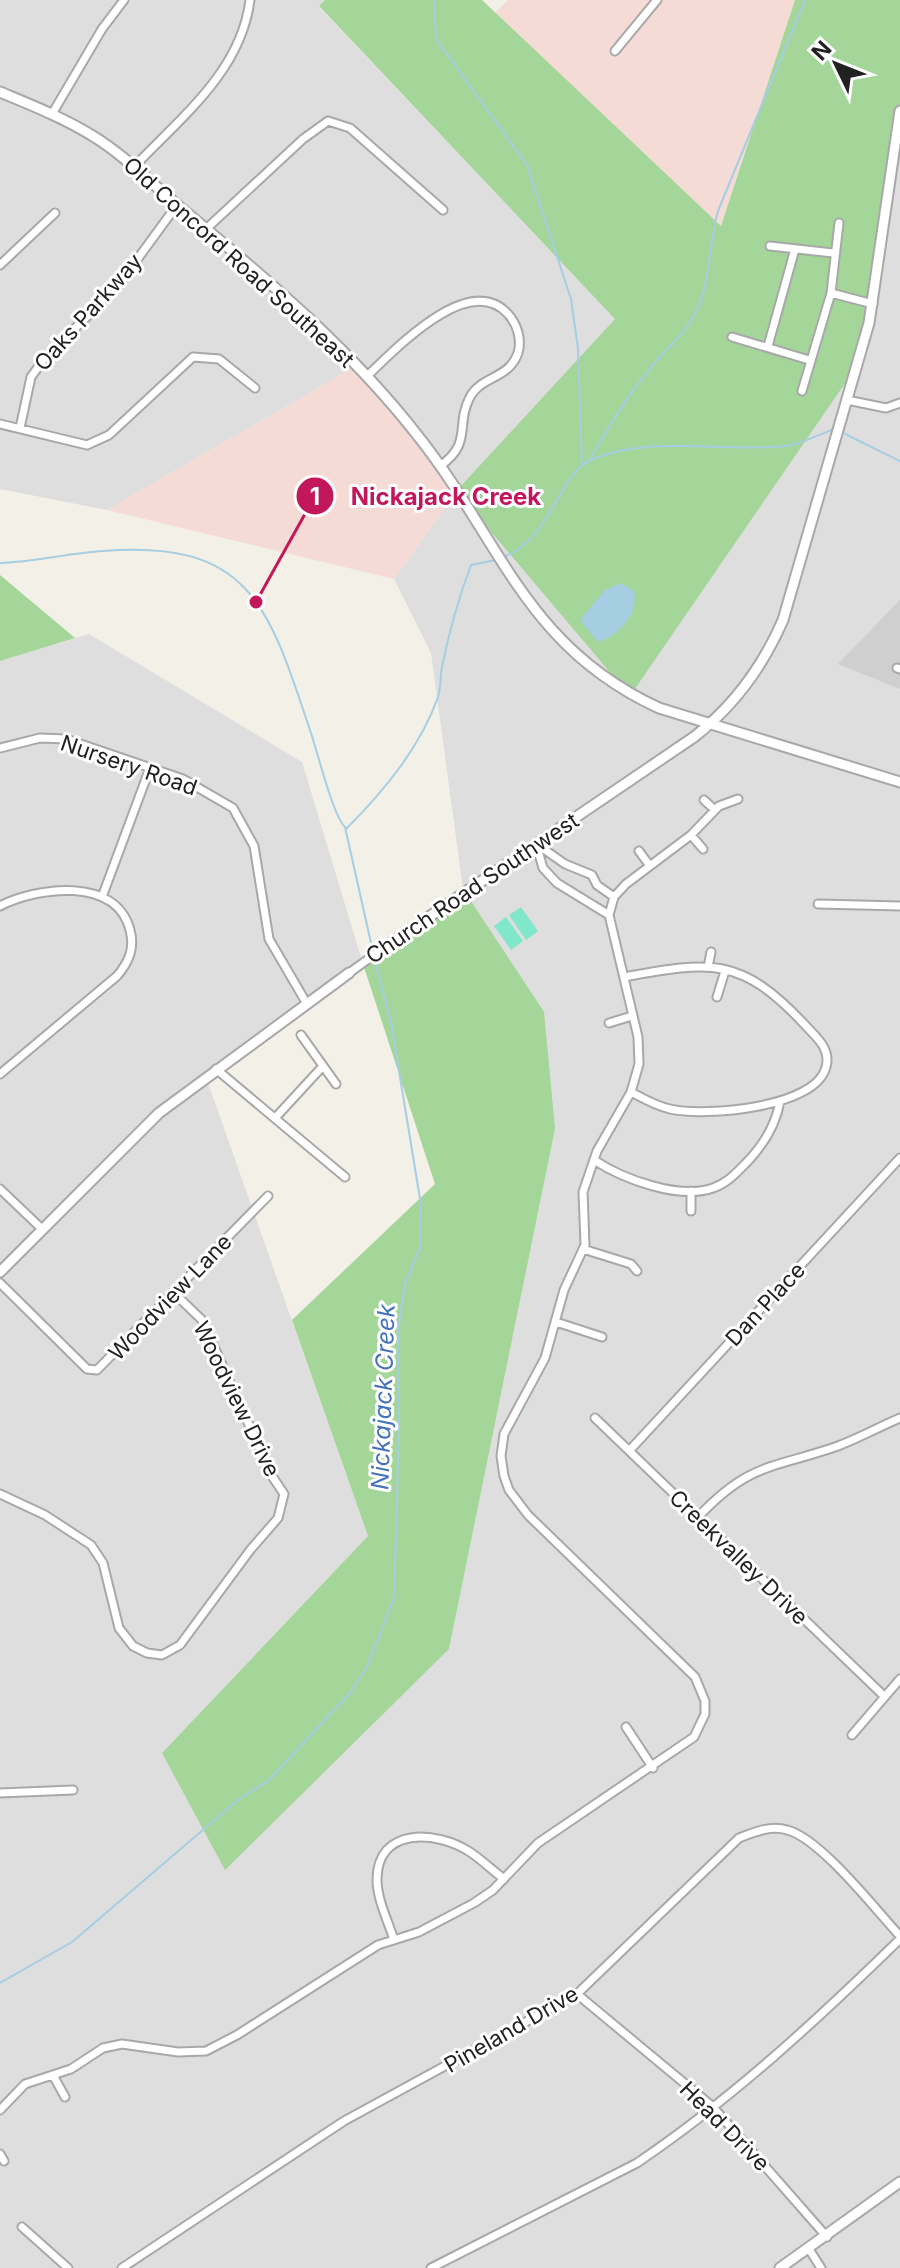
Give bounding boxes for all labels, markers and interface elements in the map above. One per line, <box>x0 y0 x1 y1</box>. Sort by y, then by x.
north arrow <box>796 24 876 104</box>
text: N <box>806 35 837 65</box>
street label: Old Concord Road Southeast <box>118 152 360 372</box>
street label: Oaks Parkway <box>29 248 147 376</box>
callout: Nickajack Creek <box>295 472 557 520</box>
text: 1 <box>310 482 320 511</box>
text: Nickajack Creek <box>351 482 541 511</box>
street label: Nursery Road <box>57 730 201 800</box>
street label: Church Road Southwest <box>361 807 583 969</box>
street label: Woodview Lane <box>103 1228 237 1366</box>
street label: Dan Place <box>720 1257 810 1351</box>
water label: Nickajack Creek <box>365 1303 401 1491</box>
street label: Woodview Drive <box>188 1317 286 1481</box>
street label: Creekvalley Drive <box>664 1484 814 1630</box>
street label: Pineland Drive <box>439 1980 583 2078</box>
street label: Head Drive <box>675 2076 775 2176</box>

